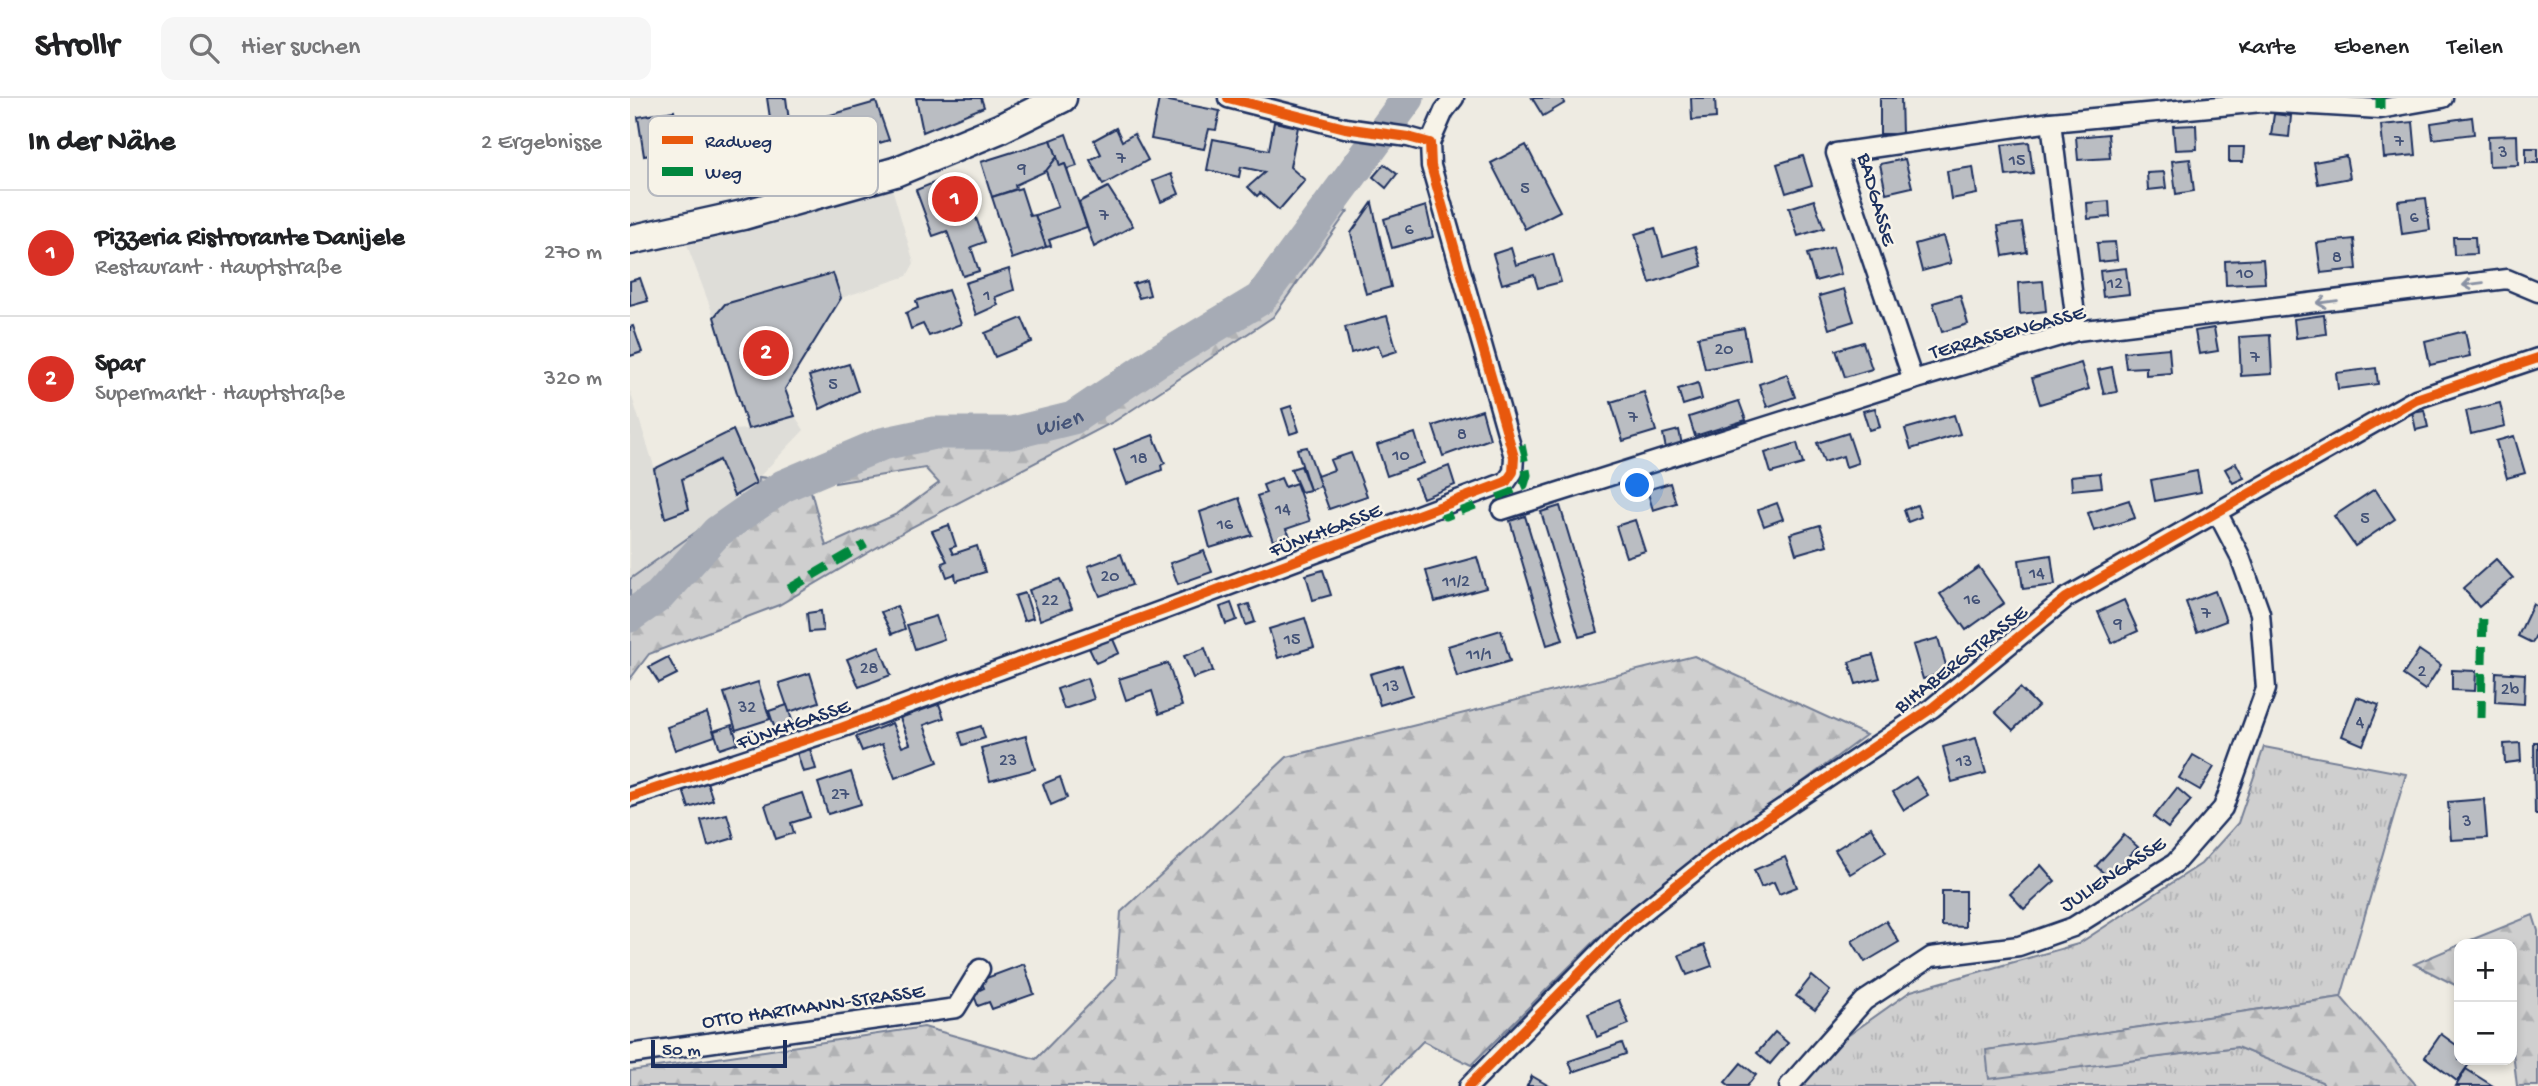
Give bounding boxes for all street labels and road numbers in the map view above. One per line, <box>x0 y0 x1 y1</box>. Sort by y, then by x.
street label: BADGASSE <box>1849 150 1900 250</box>
street label: TERRASSENGASSE <box>1926 301 2089 367</box>
street label: FÜNKHGASSE <box>1266 499 1387 566</box>
street label: BIHABERGSTRASSE <box>1890 600 2034 721</box>
street label: FÜNKHGASSE <box>733 695 855 758</box>
street label: JULIENGASSE <box>2056 832 2172 919</box>
street label: OTTO HARTMANN-STRASSE <box>701 980 927 1036</box>

